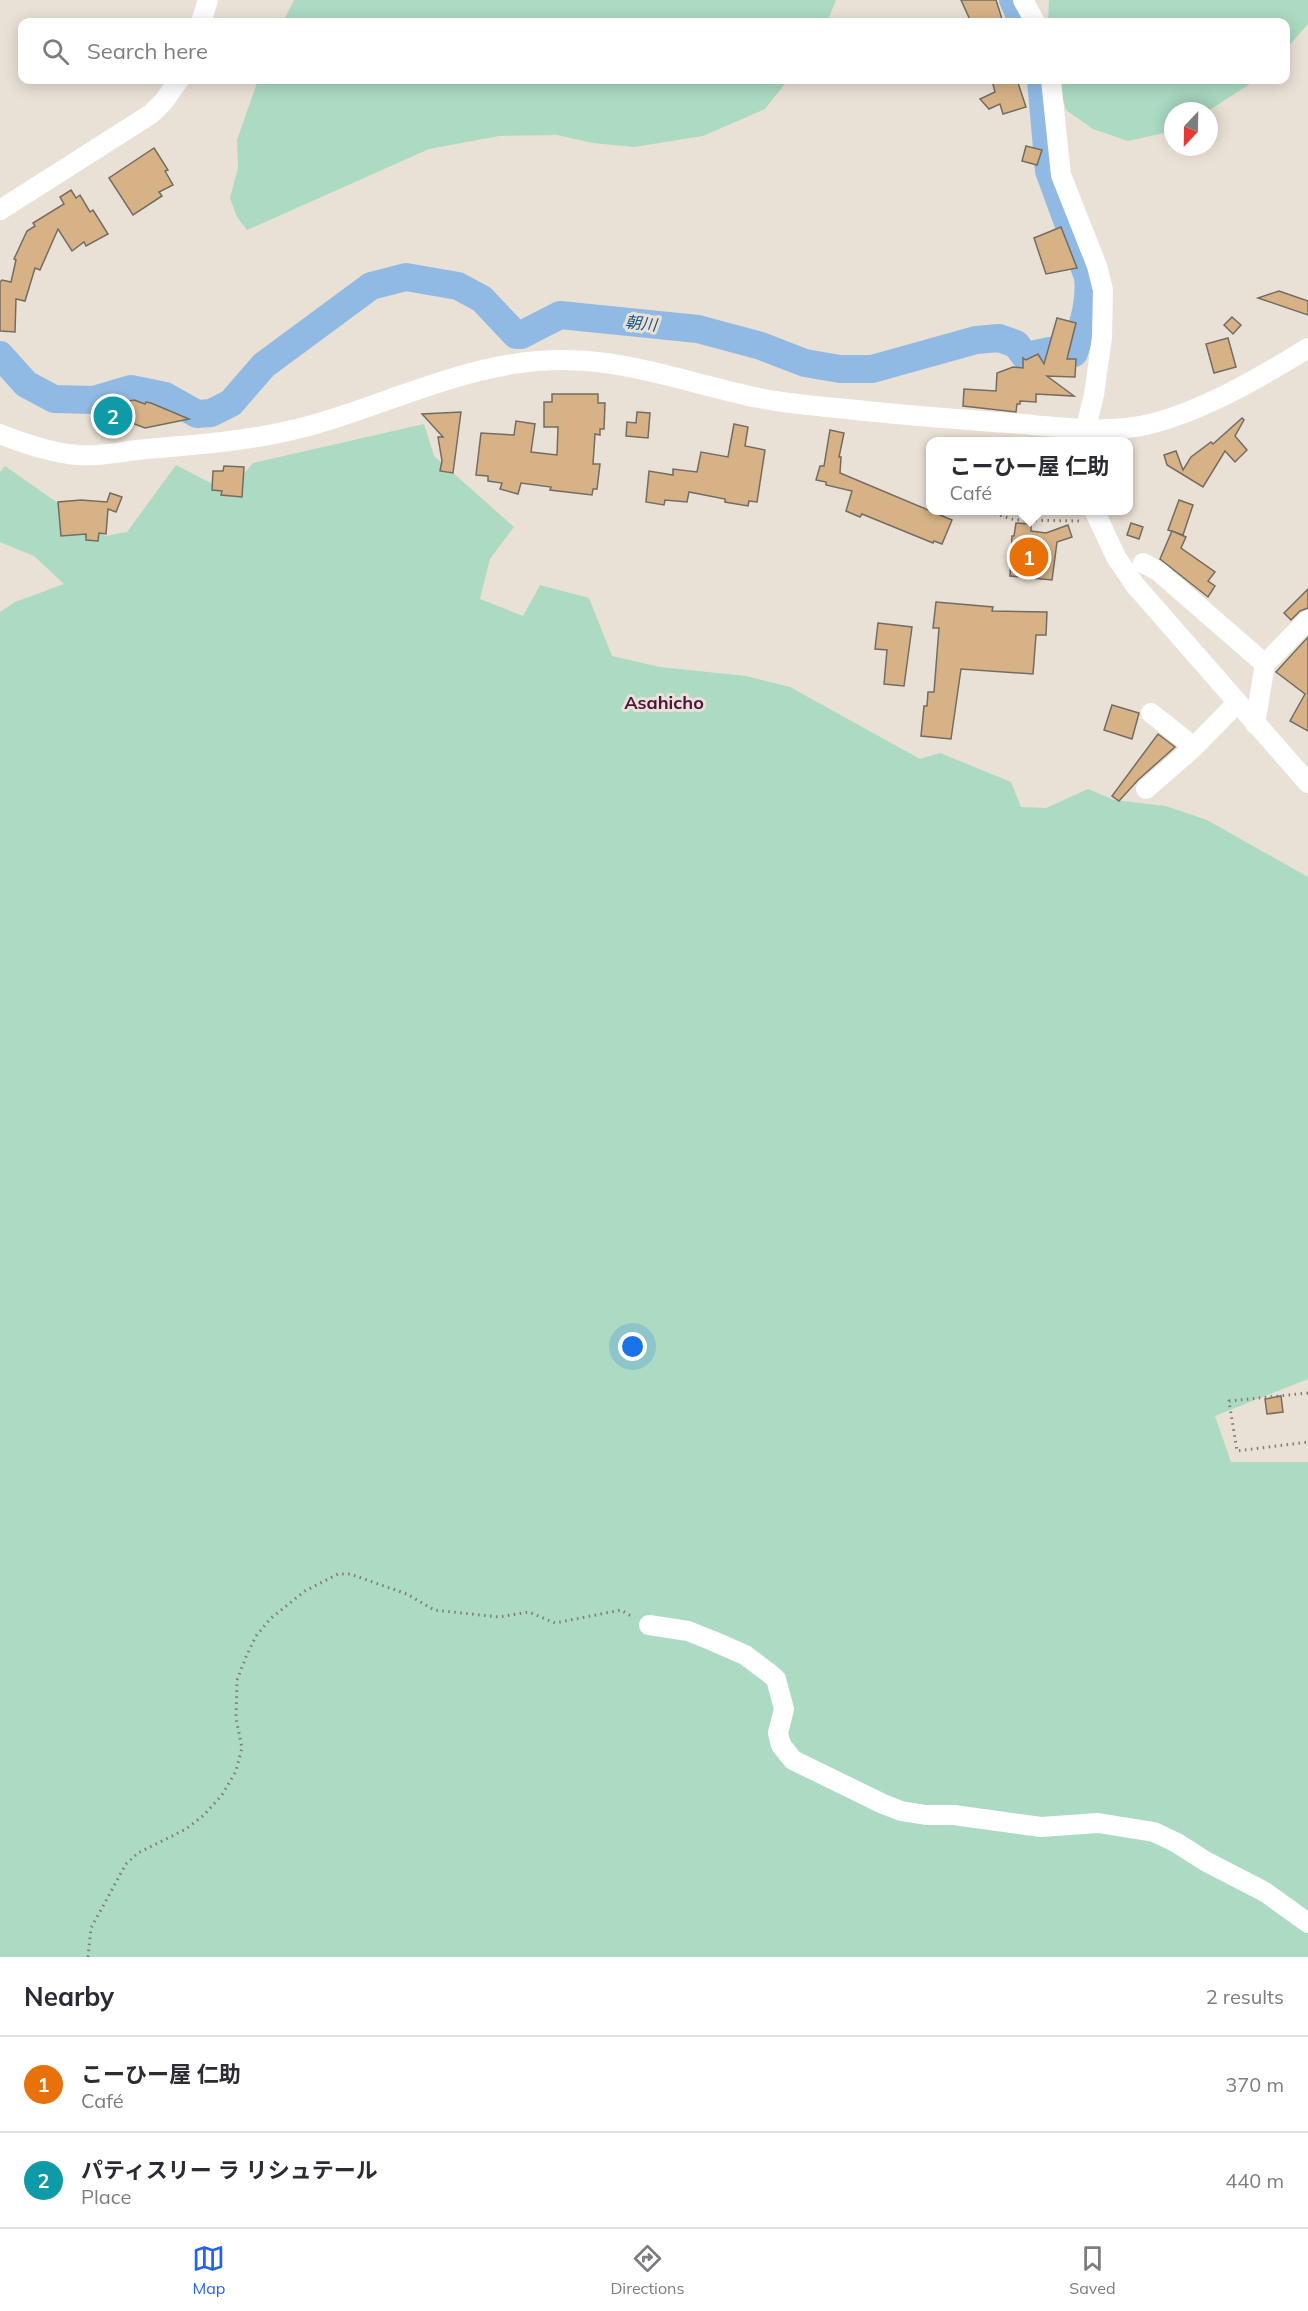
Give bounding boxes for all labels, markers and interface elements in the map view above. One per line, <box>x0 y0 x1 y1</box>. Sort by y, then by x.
search box <box>18 18 1290 84</box>
icon: search <box>39 35 72 68</box>
text: Search here <box>87 37 208 65</box>
north arrow <box>1164 102 1218 156</box>
water label: 朝川 <box>624 311 660 335</box>
pin: 2 <box>94 394 132 438</box>
popup <box>926 437 1133 515</box>
text: こーひー屋 仁助 <box>949 452 1110 480</box>
text: Café <box>949 480 992 505</box>
pin: 1 <box>1010 534 1048 580</box>
district label: Asahicho <box>624 691 704 714</box>
your location <box>618 1332 647 1361</box>
text: Nearby <box>24 1980 114 2013</box>
text: 2 results <box>1206 1984 1284 2009</box>
text: こーひー屋 仁助 <box>81 2060 241 2088</box>
text: 1 <box>38 2072 50 2097</box>
text: 370 m <box>1225 2072 1284 2097</box>
text: Café <box>81 2088 124 2113</box>
text: パティスリー ラ リシュテール <box>81 2156 378 2184</box>
text: 2 <box>38 2168 50 2193</box>
text: 440 m <box>1225 2168 1284 2193</box>
text: Place <box>81 2184 131 2209</box>
tab: Map <box>192 2242 225 2298</box>
tab: Directions <box>610 2242 684 2298</box>
tab: Saved <box>1069 2242 1116 2298</box>

